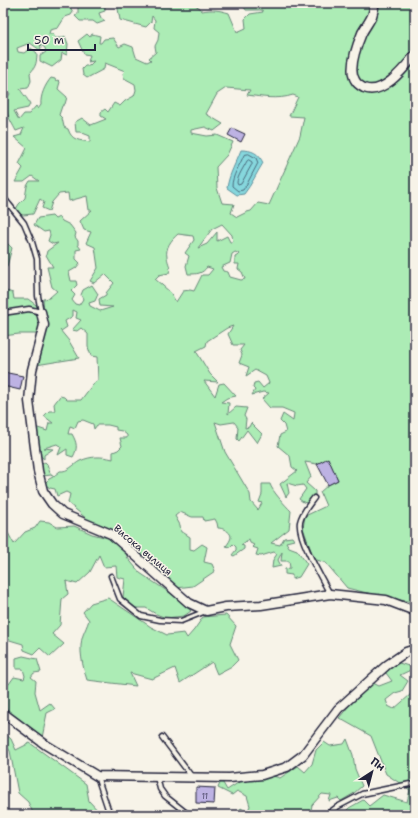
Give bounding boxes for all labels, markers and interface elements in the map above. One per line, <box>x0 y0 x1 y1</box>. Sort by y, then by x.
scale bar <box>28 26 95 52</box>
text: 50 m <box>34 32 64 48</box>
street label: Висока вулиця <box>111 522 175 578</box>
north arrow <box>352 752 392 792</box>
text: Пн <box>367 754 388 775</box>
house number: 11 <box>202 791 208 802</box>

